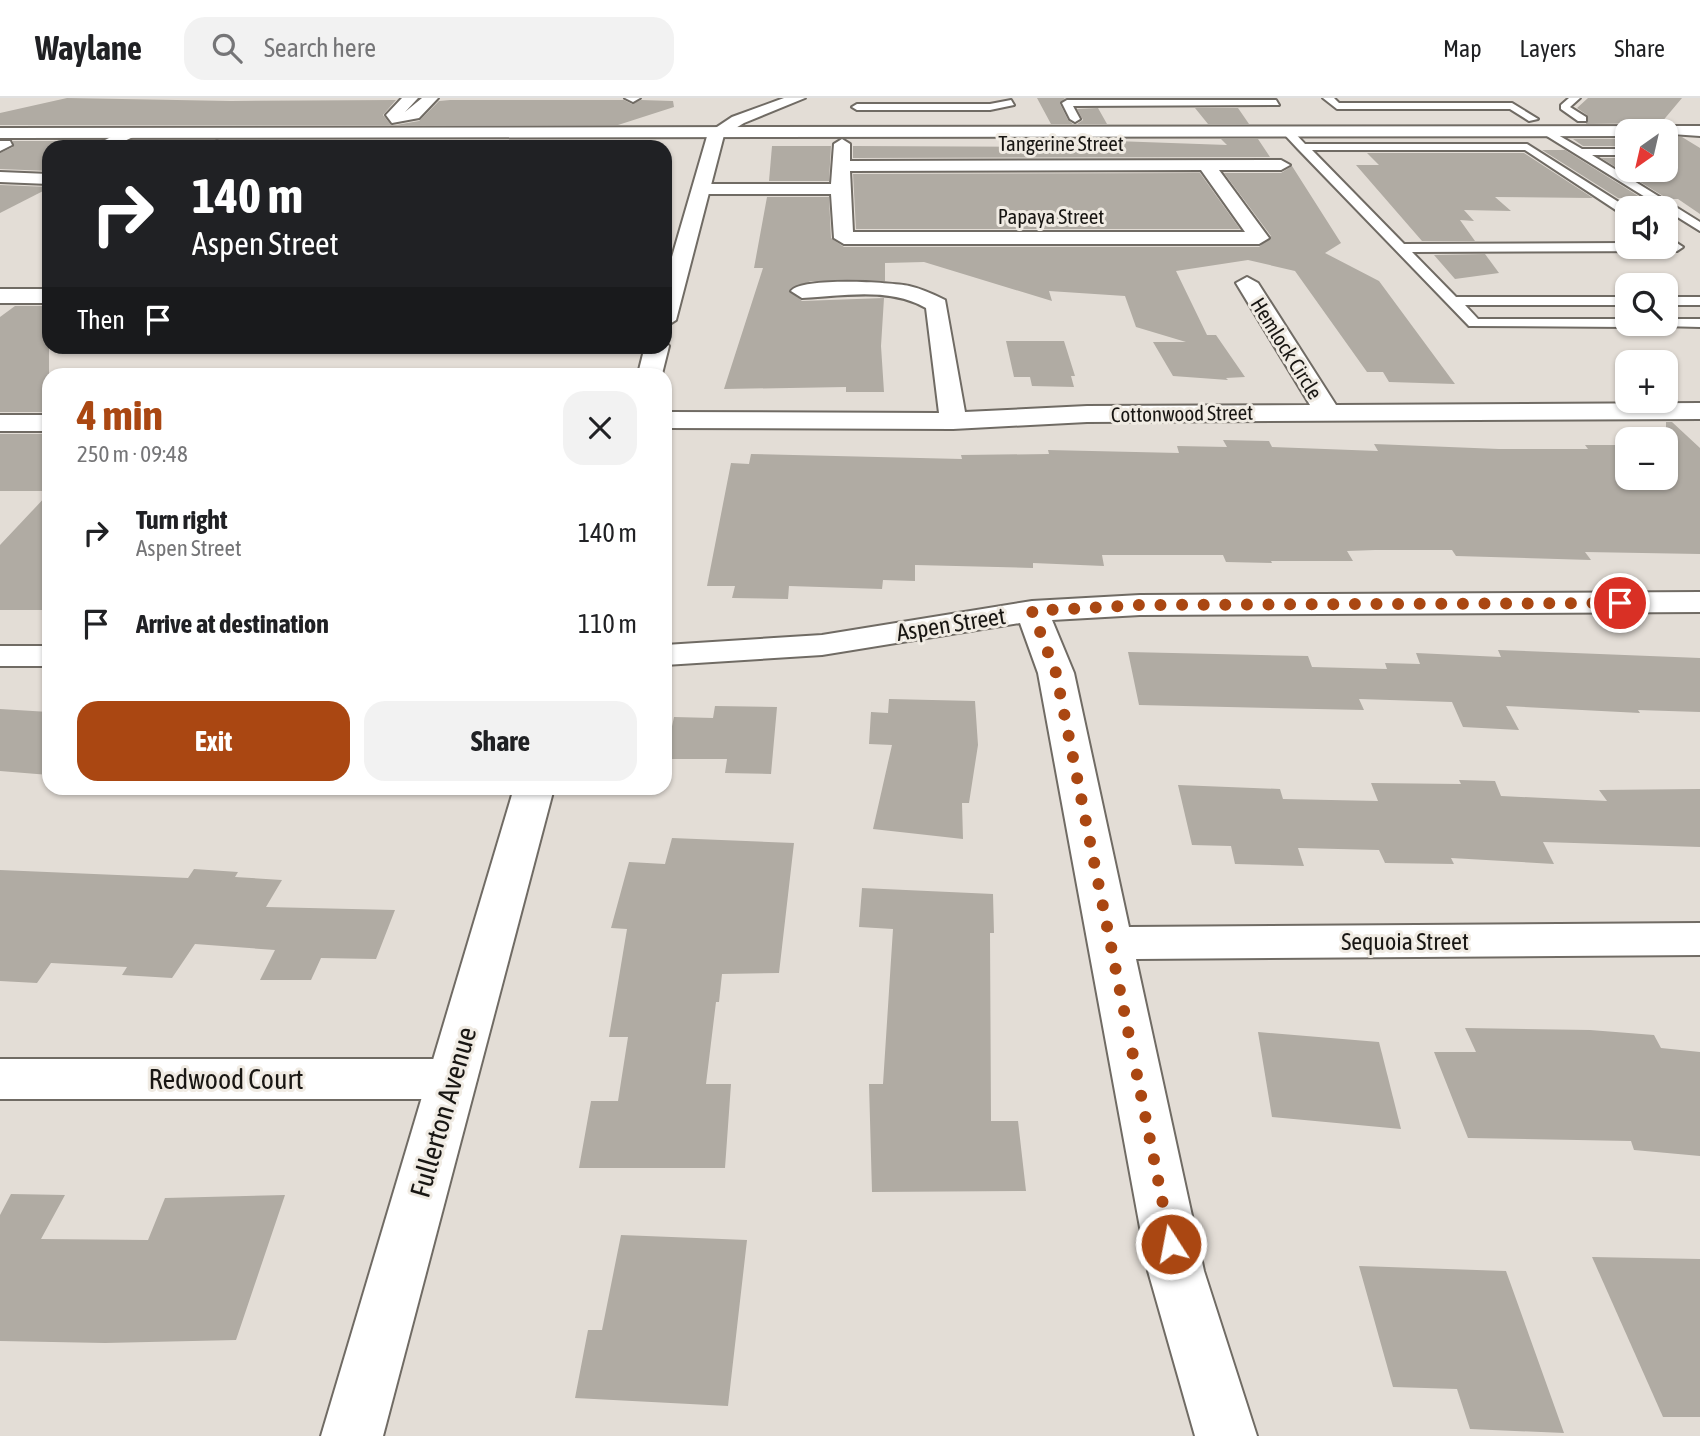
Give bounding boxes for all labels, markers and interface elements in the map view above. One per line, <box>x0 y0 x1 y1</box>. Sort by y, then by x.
search box <box>184 17 674 80</box>
text: Waylane <box>35 29 142 67</box>
icon: search <box>208 29 246 67</box>
text: Search here <box>264 33 376 63</box>
text: Map <box>1443 35 1482 62</box>
text: Layers <box>1520 35 1576 62</box>
text: Share <box>1614 35 1665 62</box>
north arrow <box>1615 119 1678 182</box>
map controls <box>1615 119 1678 490</box>
street label: Tangerine Street <box>998 131 1124 155</box>
text: 140 m <box>192 167 303 223</box>
icon: right <box>77 168 168 259</box>
button: sound <box>1615 196 1678 259</box>
street label: Papaya Street <box>998 204 1104 228</box>
text: Aspen Street <box>192 225 339 262</box>
button: search <box>1615 273 1678 336</box>
street label: Hemlock Circle <box>1246 293 1328 403</box>
icon: arrive <box>139 301 177 339</box>
text: Then <box>77 305 125 335</box>
button: + <box>1615 350 1678 413</box>
text: 4 min <box>77 391 163 439</box>
button: close <box>563 391 637 465</box>
street label: Cottonwood Street <box>1111 400 1253 426</box>
button: − <box>1615 427 1678 490</box>
text: 250 m · 09:48 <box>77 441 188 467</box>
text: Turn right <box>136 505 227 535</box>
icon: right <box>77 514 115 552</box>
text: 140 m <box>578 518 637 548</box>
text: Aspen Street <box>136 535 242 561</box>
pin <box>1590 573 1650 633</box>
icon: arrive <box>1601 584 1639 622</box>
street label: Aspen Street <box>895 602 1008 646</box>
icon: arrive <box>77 605 115 643</box>
text: Arrive at destination <box>136 609 329 639</box>
text: 110 m <box>578 609 637 639</box>
button: Exit <box>77 701 350 781</box>
button: Share <box>364 701 637 781</box>
street label: Sequoia Street <box>1341 928 1469 955</box>
street label: Fullerton Avenue <box>403 1023 483 1201</box>
street label: Redwood Court <box>148 1063 304 1095</box>
position arrow <box>1134 1207 1208 1281</box>

